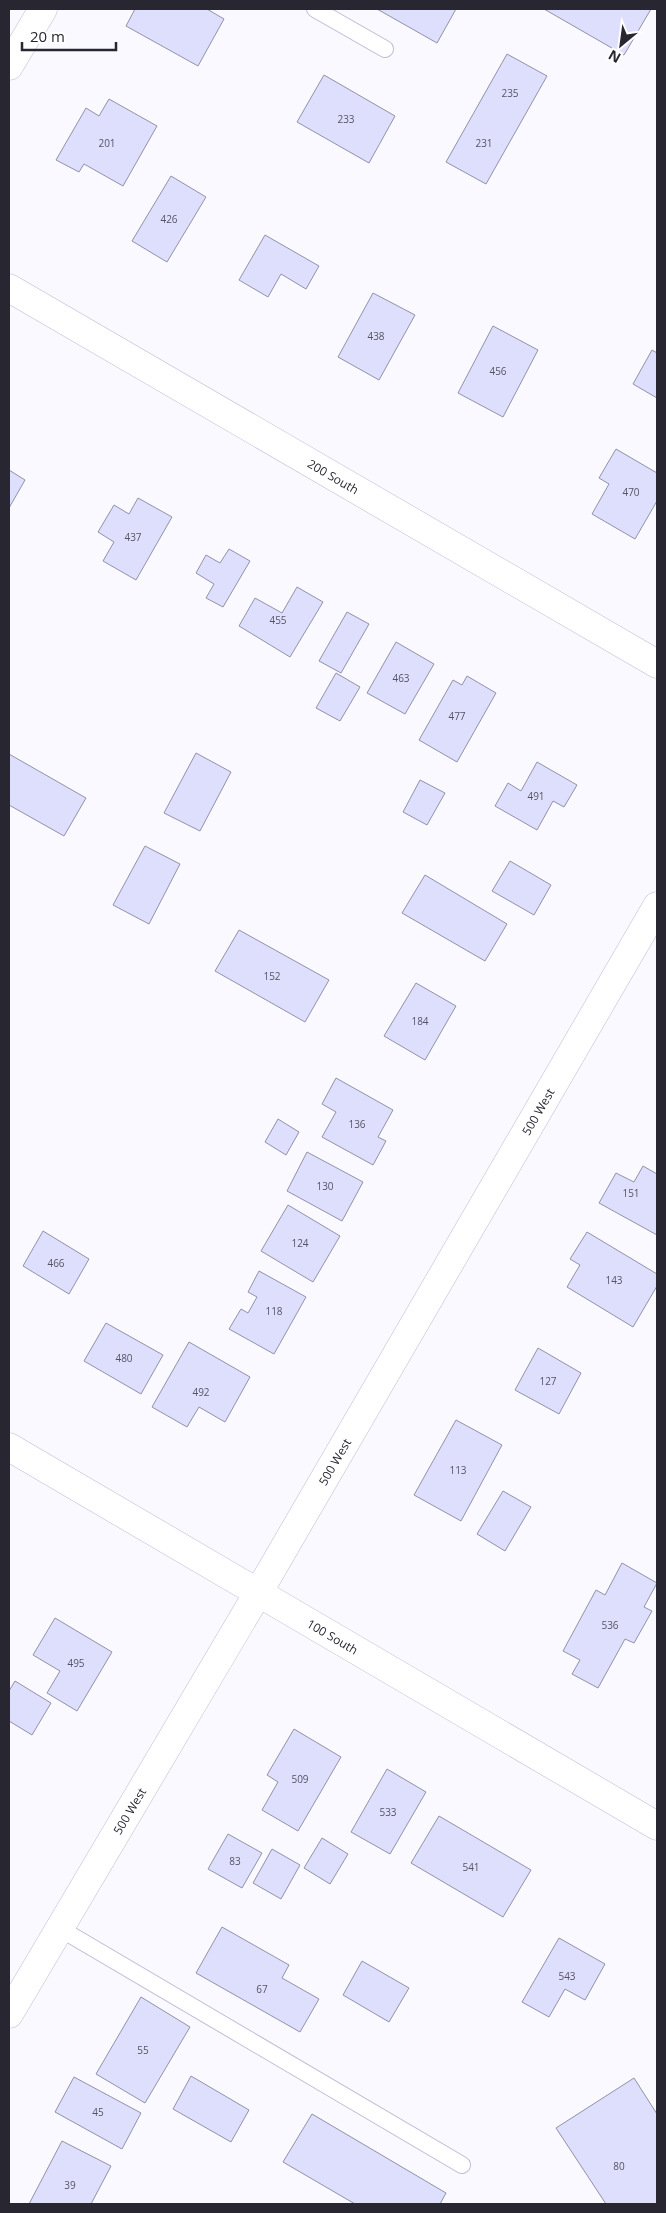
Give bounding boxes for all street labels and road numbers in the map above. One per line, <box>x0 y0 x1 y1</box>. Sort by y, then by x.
street label: 200 South <box>305 455 362 498</box>
street label: 500 West <box>517 1085 558 1138</box>
street label: 500 West <box>314 1435 355 1488</box>
street label: 100 South <box>304 1615 361 1658</box>
street label: 500 West <box>109 1784 150 1837</box>

